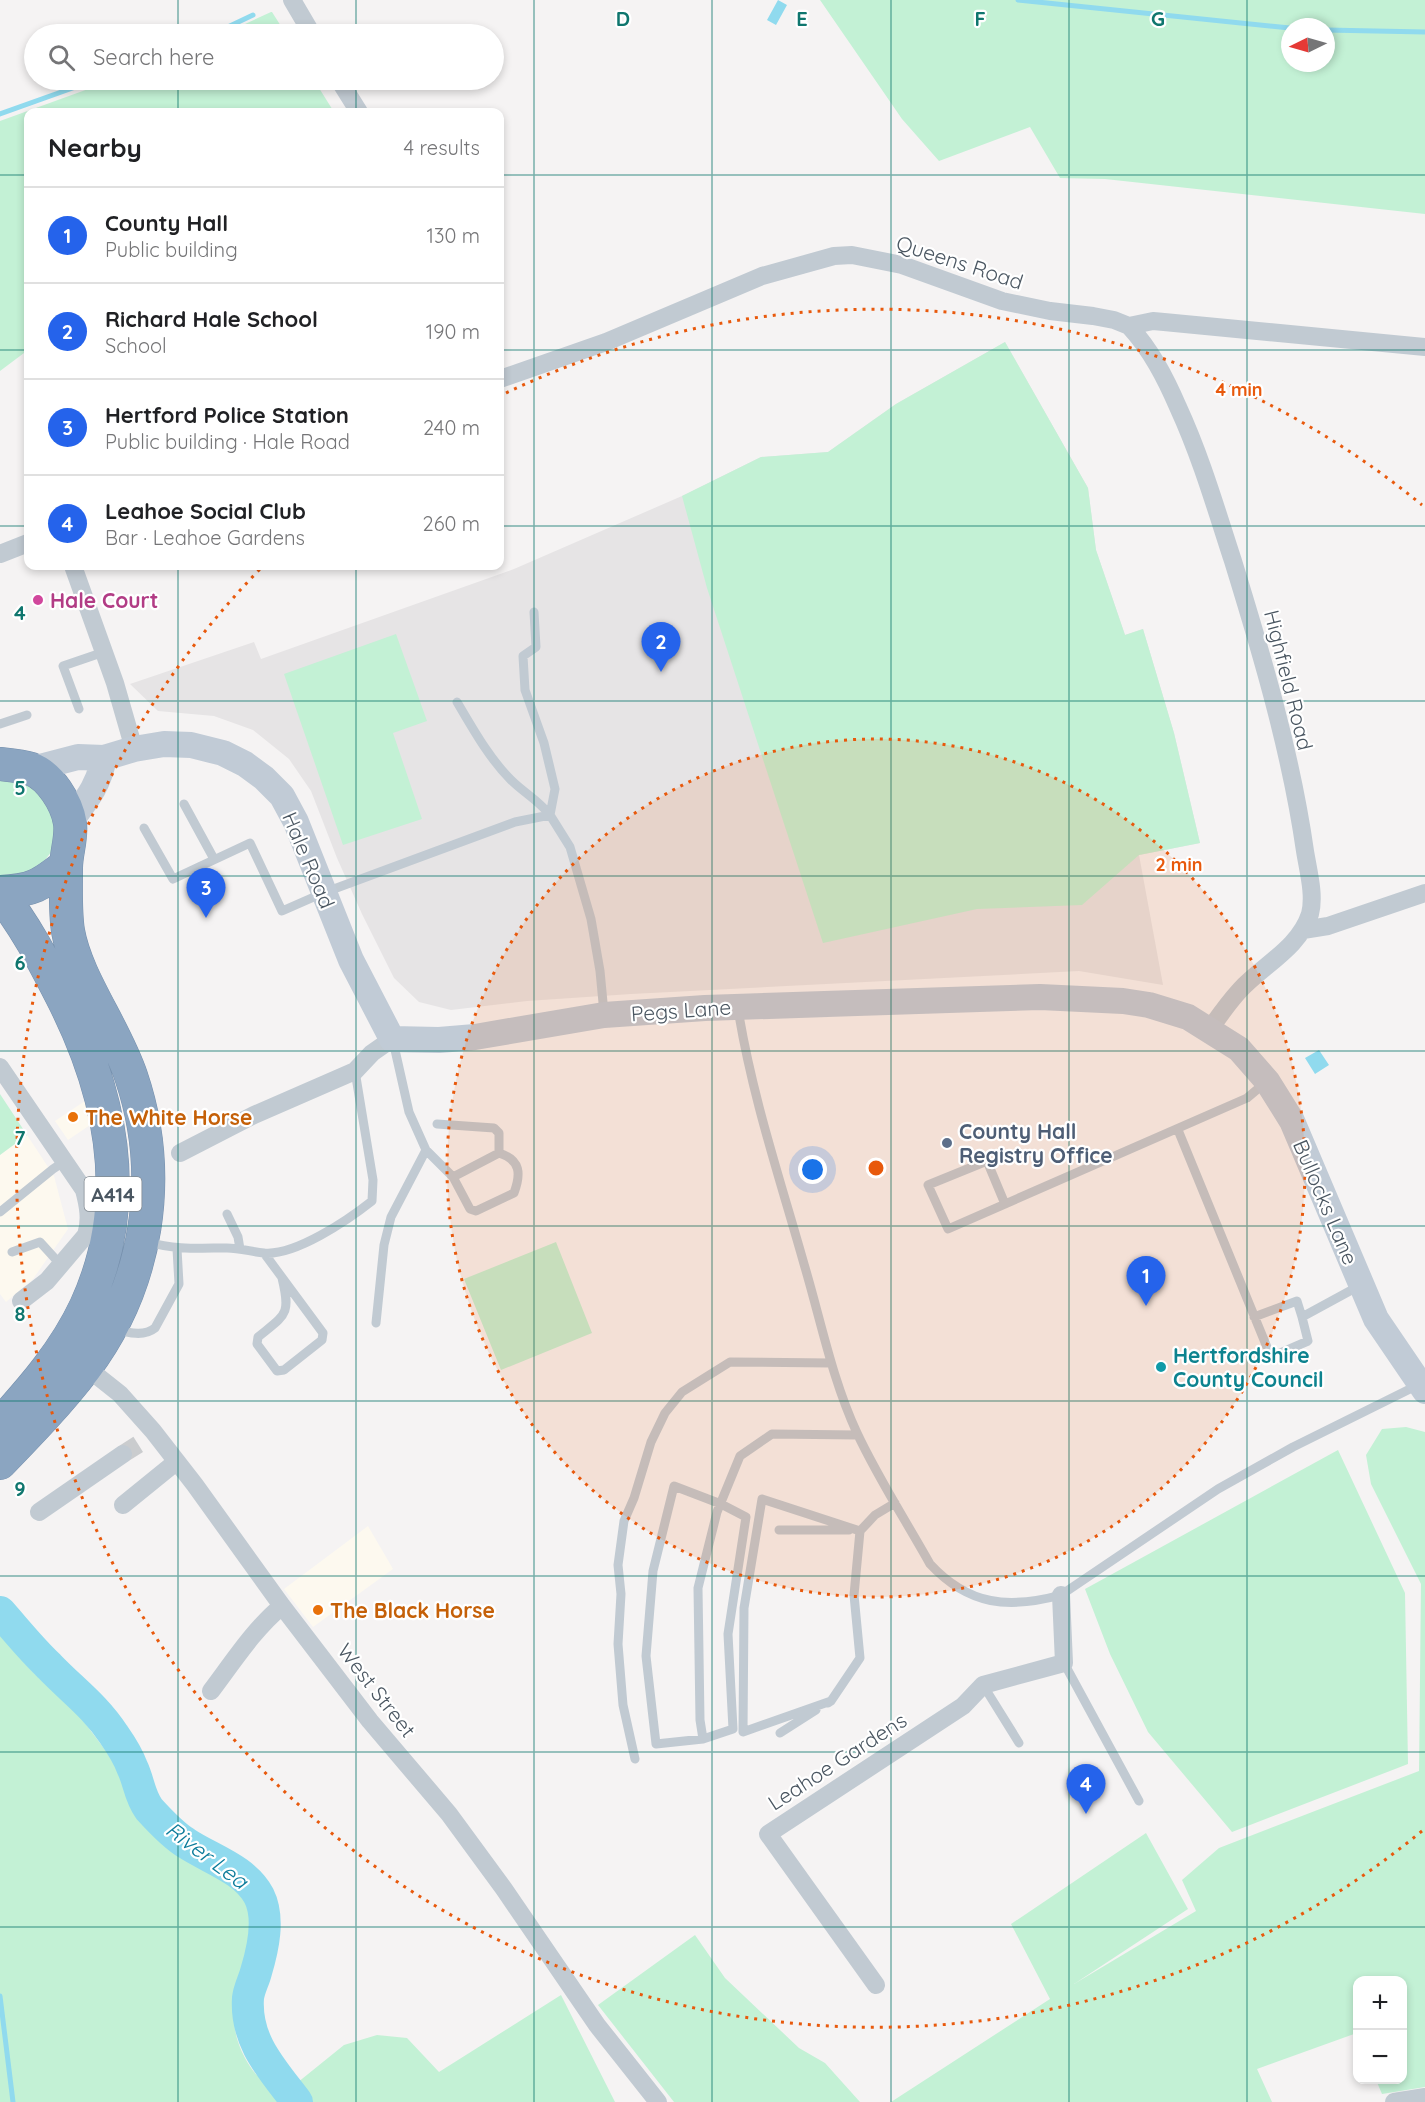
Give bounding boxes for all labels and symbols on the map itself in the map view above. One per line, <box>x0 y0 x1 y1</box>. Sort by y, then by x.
text: D <box>616 6 630 31</box>
text: E <box>796 6 808 31</box>
text: F <box>974 6 986 31</box>
text: G <box>1151 6 1165 31</box>
north arrow <box>1281 18 1335 72</box>
street label: Queens Road <box>893 229 1027 295</box>
text: 4 min <box>1215 378 1263 401</box>
place label: Hale Court <box>50 587 158 613</box>
marker: Hale Court <box>31 593 45 607</box>
text: 4 <box>14 600 26 625</box>
street label: Highfield Road <box>1259 607 1319 753</box>
pin: 2 <box>642 622 680 672</box>
text: 5 <box>14 775 26 800</box>
street label: Hale Road <box>277 808 341 912</box>
text: 2 min <box>1156 853 1202 876</box>
pin: 3 <box>186 868 226 918</box>
text: 6 <box>14 950 26 975</box>
street label: Pegs Lane <box>630 994 732 1026</box>
place label: The White Horse <box>85 1104 252 1130</box>
marker: The White Horse <box>66 1110 80 1124</box>
place label: County Hall Registry Office <box>959 1118 1113 1168</box>
text: 7 <box>15 1125 26 1150</box>
marker: County Hall Registry Office <box>940 1136 954 1150</box>
street label: Bullocks Lane <box>1288 1136 1364 1268</box>
your location <box>798 1155 827 1184</box>
centre of rings <box>866 1158 886 1178</box>
road number: A414 <box>84 1177 142 1211</box>
pin: 1 <box>1126 1256 1166 1306</box>
text: 8 <box>15 1301 26 1326</box>
place label: Hertfordshire County Council <box>1173 1342 1324 1392</box>
marker: Hertfordshire County Council <box>1154 1360 1168 1374</box>
text: 9 <box>14 1476 26 1501</box>
place label: The Black Horse <box>330 1597 495 1623</box>
marker: The Black Horse <box>311 1603 325 1617</box>
street label: West Street <box>332 1638 422 1742</box>
street label: Leahoe Gardens <box>763 1707 911 1815</box>
pin: 4 <box>1066 1764 1106 1814</box>
water label: River Lea <box>160 1815 255 1896</box>

